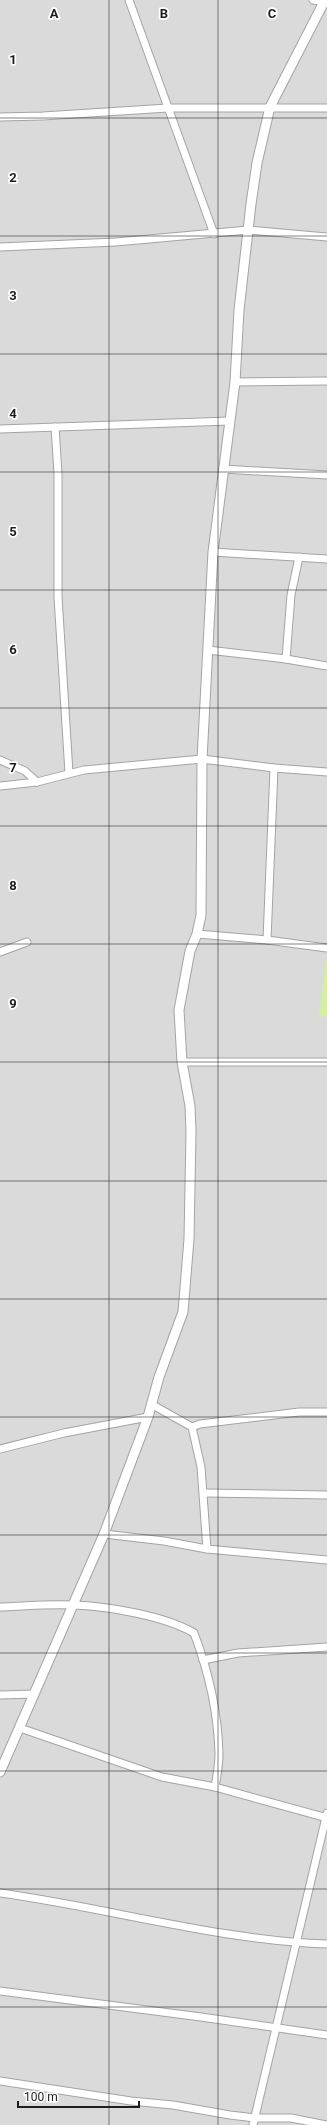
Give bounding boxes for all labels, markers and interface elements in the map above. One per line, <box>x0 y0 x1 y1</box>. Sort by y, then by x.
text: A <box>50 6 59 21</box>
text: B <box>160 6 168 21</box>
text: C <box>268 6 277 21</box>
text: 1 <box>9 52 17 67</box>
text: 2 <box>9 170 17 185</box>
text: 3 <box>9 288 17 303</box>
text: 4 <box>9 406 17 421</box>
text: 5 <box>9 524 17 539</box>
text: 6 <box>9 642 17 657</box>
text: 7 <box>9 760 17 775</box>
text: 8 <box>9 878 17 893</box>
text: 9 <box>9 996 17 1011</box>
scale bar <box>18 2083 139 2109</box>
text: 100 m <box>24 2090 58 2104</box>

